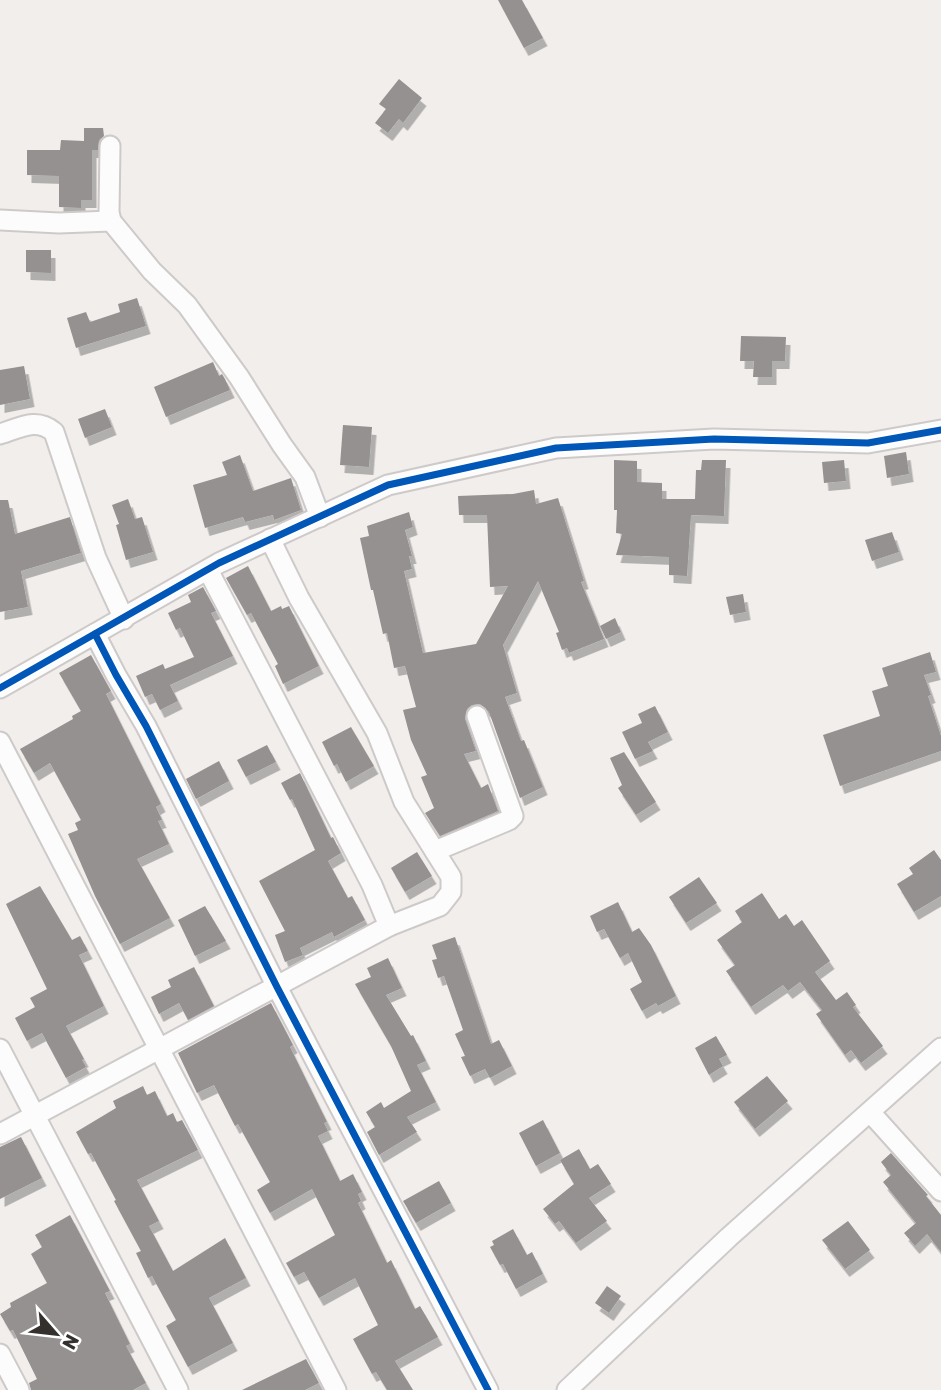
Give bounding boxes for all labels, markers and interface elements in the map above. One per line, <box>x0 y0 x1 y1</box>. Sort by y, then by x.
north arrow <box>21 1299 91 1369</box>
text: N <box>57 1330 84 1353</box>

